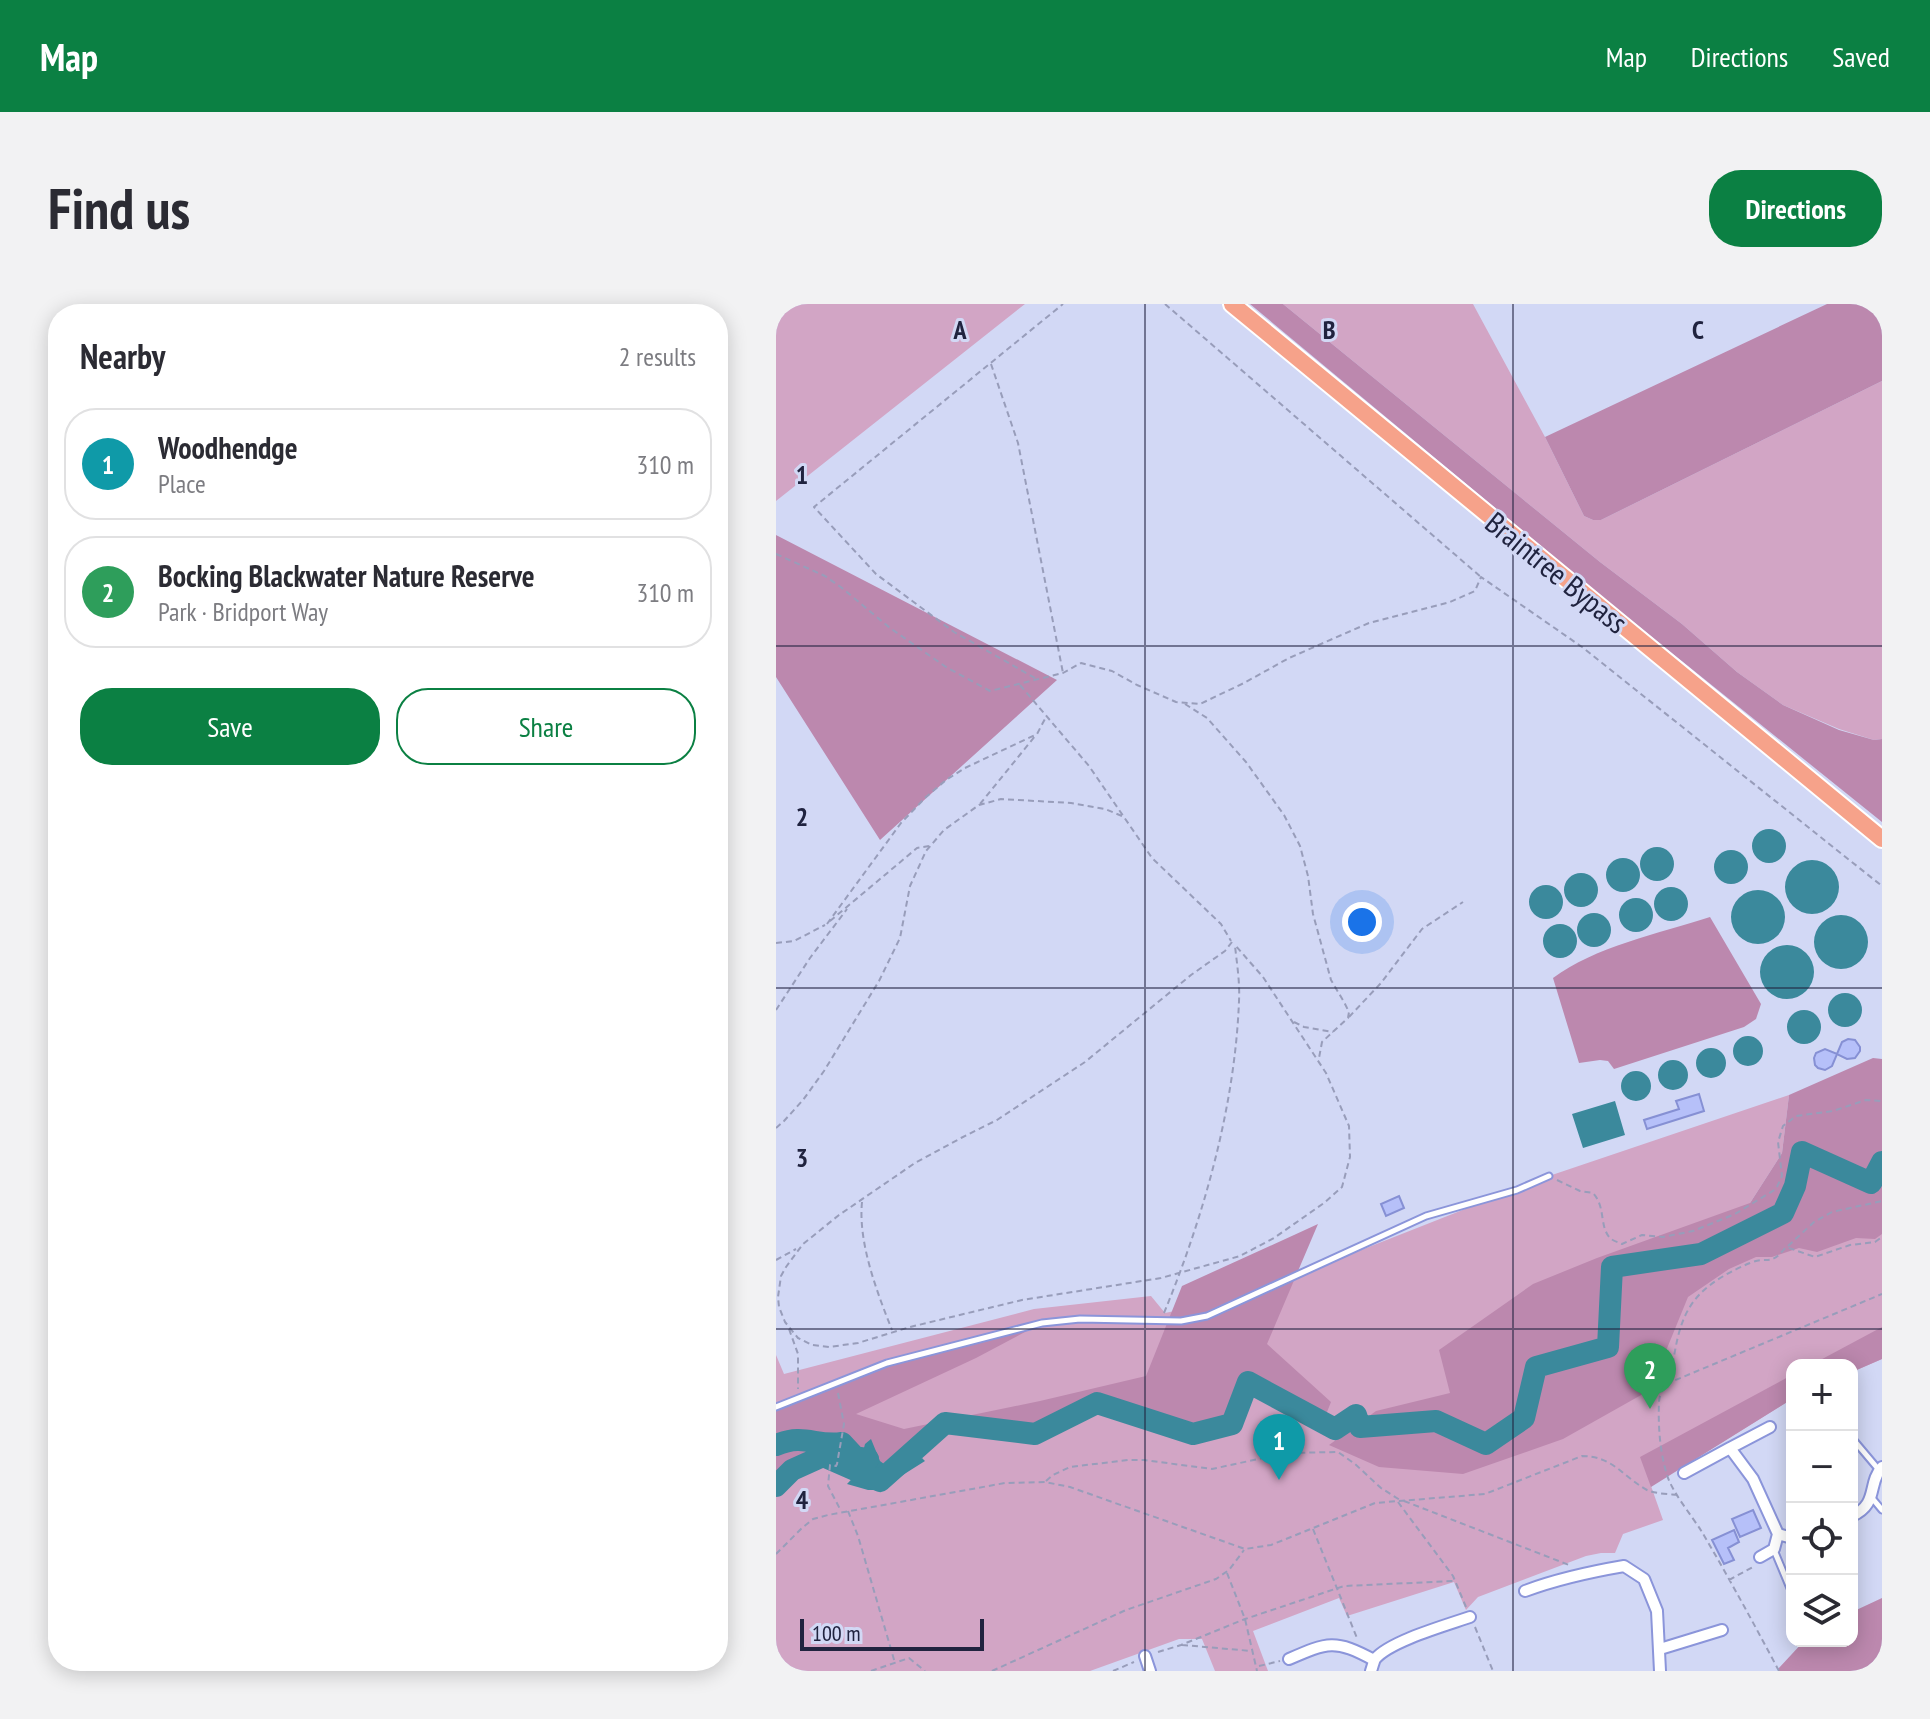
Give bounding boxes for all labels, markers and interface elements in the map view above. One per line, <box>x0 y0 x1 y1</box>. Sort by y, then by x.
text: Map <box>40 32 98 81</box>
text: Map <box>1606 38 1647 75</box>
text: Directions <box>1691 38 1788 75</box>
text: Saved <box>1832 38 1890 75</box>
button: Directions <box>1709 170 1882 247</box>
text: Find us <box>48 172 190 244</box>
text: A <box>952 313 967 346</box>
text: B <box>1323 313 1336 346</box>
text: C <box>1692 313 1704 346</box>
text: Nearby <box>80 334 165 378</box>
text: 2 results <box>619 340 696 373</box>
text: Woodhendge <box>158 428 297 467</box>
text: 1 <box>102 448 114 481</box>
text: 310 m <box>636 448 694 481</box>
text: 1 <box>796 458 808 491</box>
text: Place <box>158 467 206 500</box>
street label: Braintree Bypass <box>1478 503 1636 641</box>
text: Bocking Blackwater Nature Reserve <box>158 556 535 595</box>
text: 2 <box>102 576 114 609</box>
text: 310 m <box>636 576 694 609</box>
text: Park · Bridport Way <box>158 595 328 628</box>
button: Save <box>80 688 380 765</box>
button: Share <box>396 688 696 765</box>
text: 2 <box>796 800 808 833</box>
your location <box>1342 902 1382 942</box>
text: 3 <box>796 1141 808 1174</box>
pin: 2 <box>1624 1343 1676 1409</box>
map controls <box>1786 1359 1858 1647</box>
button: + <box>1786 1359 1858 1431</box>
pin: 1 <box>1253 1414 1305 1480</box>
button: − <box>1786 1431 1858 1503</box>
text: 4 <box>796 1483 809 1516</box>
button: locate <box>1786 1503 1858 1575</box>
button: layers <box>1786 1575 1858 1647</box>
scale bar <box>800 1615 984 1651</box>
text: 100 m <box>812 1619 861 1647</box>

